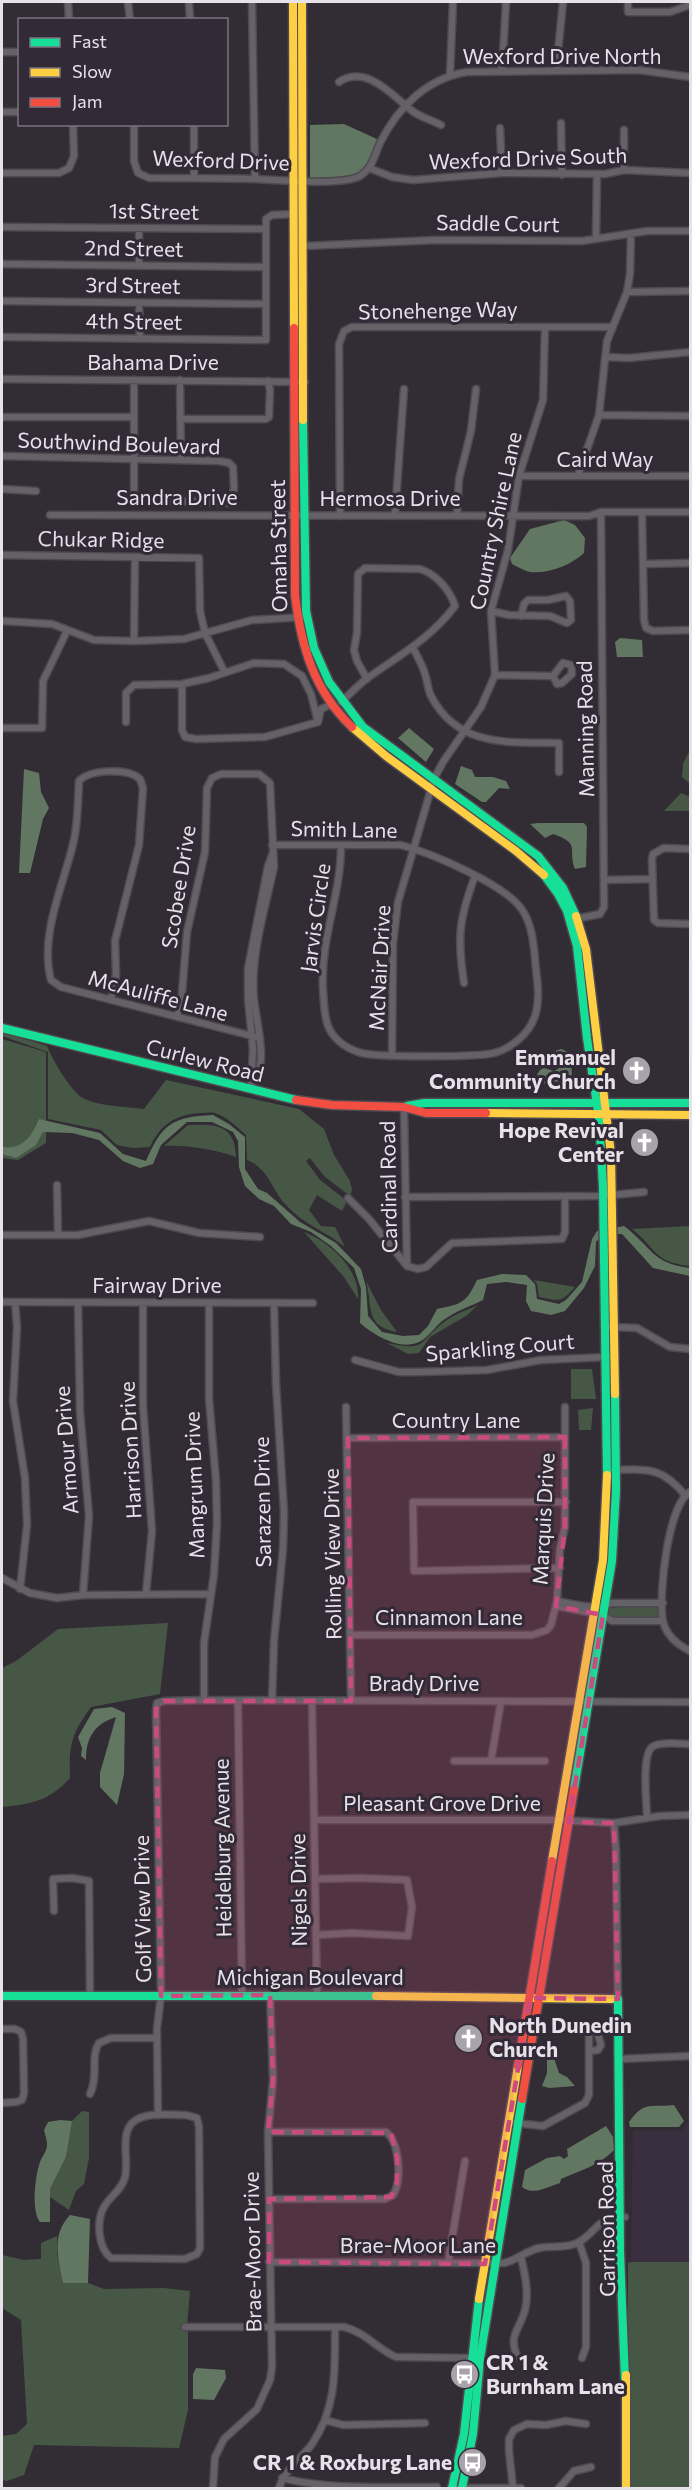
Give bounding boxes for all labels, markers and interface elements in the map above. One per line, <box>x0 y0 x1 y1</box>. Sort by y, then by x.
legend <box>18 18 228 126</box>
text: Fast <box>72 30 107 52</box>
street label: Wexford Drive North <box>463 43 661 68</box>
text: Slow <box>72 60 112 82</box>
text: Jam <box>72 90 102 112</box>
street label: Wexford Drive South <box>428 142 628 173</box>
street label: Wexford Drive <box>152 145 290 174</box>
street label: 1st Street <box>109 197 199 224</box>
street label: Saddle Court <box>436 209 560 236</box>
street label: 2nd Street <box>84 234 184 261</box>
street label: 3rd Street <box>85 271 181 298</box>
street label: Stonehenge Way <box>358 296 518 323</box>
street label: 4th Street <box>86 307 183 334</box>
street label: Bahama Drive <box>87 349 219 374</box>
street label: Southwind Boulevard <box>17 426 221 459</box>
street label: Country Shire Lane <box>463 429 526 612</box>
street label: Caird Way <box>557 446 654 471</box>
street label: Omaha Street <box>264 479 291 613</box>
street label: Sandra Drive <box>116 484 238 509</box>
street label: Hermosa Drive <box>319 485 461 510</box>
street label: Chukar Ridge <box>37 525 165 552</box>
street label: Manning Road <box>571 660 598 798</box>
street label: Smith Lane <box>290 815 398 842</box>
street label: Scobee Drive <box>155 823 200 950</box>
street label: Jarvis Circle <box>294 862 335 974</box>
street label: McNair Drive <box>363 904 394 1031</box>
street label: McAuliffe Lane <box>86 964 231 1025</box>
street label: Curlew Road <box>144 1033 267 1086</box>
place label: Emmanuel Community Church <box>429 1044 616 1093</box>
church icon: Emmanuel Community Church <box>621 1054 653 1086</box>
place label: Hope Revival Center <box>498 1117 624 1166</box>
street label: Cardinal Road <box>374 1121 401 1253</box>
church icon: Hope Revival Center <box>629 1127 661 1159</box>
street label: Fairway Drive <box>92 1272 222 1297</box>
street label: Sparkling Court <box>424 1328 575 1365</box>
street label: Harrison Drive <box>113 1381 146 1520</box>
street label: Armour Drive <box>49 1385 82 1515</box>
street label: Country Lane <box>392 1407 520 1432</box>
street label: Mangrum Drive <box>178 1411 209 1559</box>
street label: Sarazen Drive <box>248 1436 275 1568</box>
street label: Marquis Drive <box>527 1452 558 1586</box>
street label: Rolling View Drive <box>318 1468 345 1640</box>
street label: Cinnamon Lane <box>375 1604 523 1629</box>
street label: Brady Drive <box>369 1670 479 1695</box>
street label: Heidelburg Avenue <box>207 1758 236 1938</box>
street label: Pleasant Grove Drive <box>343 1790 541 1815</box>
street label: Nigels Drive <box>284 1833 311 1947</box>
street label: Golf View Drive <box>128 1835 155 1983</box>
street label: Michigan Boulevard <box>216 1964 404 1989</box>
place label: North Dunedin Church <box>489 2012 632 2061</box>
church icon: North Dunedin Church <box>452 2022 484 2054</box>
street label: Garrison Road <box>592 2161 619 2297</box>
street label: Brae-Moor Drive <box>238 2171 265 2333</box>
street label: Brae-Moor Lane <box>340 2232 496 2257</box>
place label: CR 1 & Burnham Lane <box>486 2349 625 2398</box>
bus stop icon: CR 1 & Burnham Lane <box>449 2359 481 2391</box>
bus stop icon: CR 1 & Roxburg Lane <box>457 2447 489 2479</box>
place label: CR 1 & Roxburg Lane <box>253 2449 452 2474</box>

